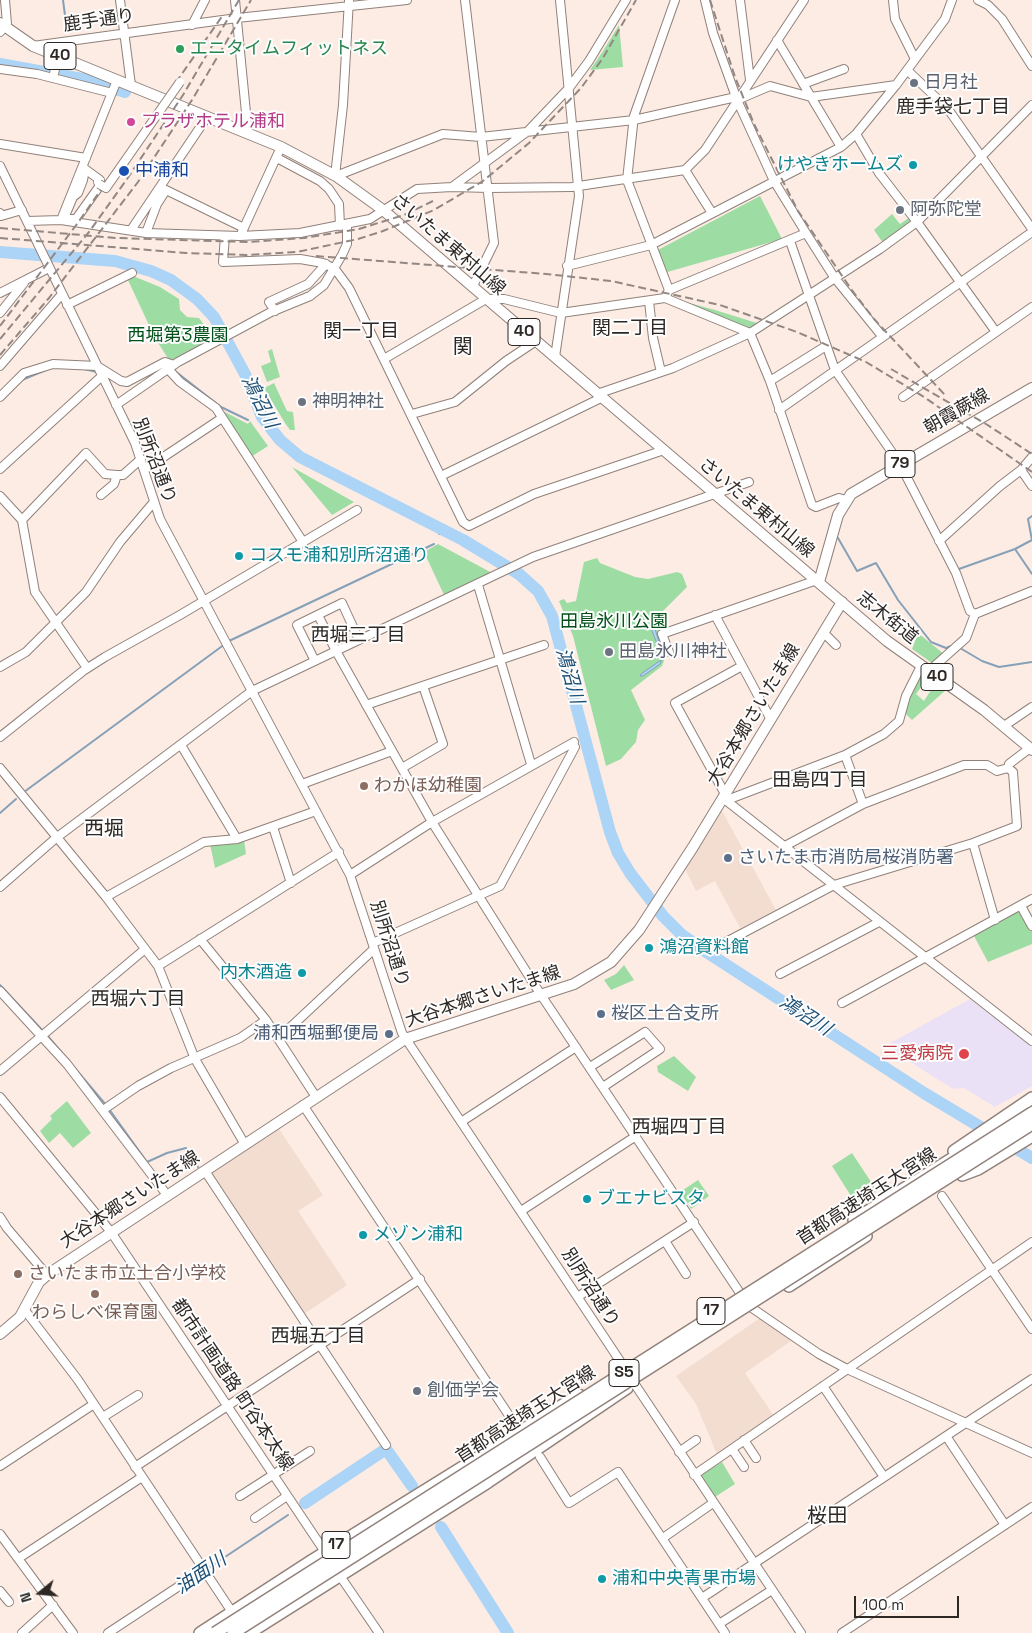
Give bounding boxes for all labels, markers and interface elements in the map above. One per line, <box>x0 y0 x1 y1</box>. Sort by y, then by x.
street label: 鹿手通り <box>62 5 136 37</box>
place label: エニタイムフィットネス <box>190 38 388 60</box>
road number: 40 <box>44 42 76 70</box>
marker: エニタイムフィットネス <box>174 43 186 55</box>
place label: 日月社 <box>924 72 978 94</box>
marker: 日月社 <box>908 77 920 89</box>
district label: 鹿手袋七丁目 <box>896 97 1010 119</box>
place label: プラザホテル浦和 <box>141 111 285 133</box>
marker: プラザホテル浦和 <box>125 116 137 128</box>
place label: けやきホームズ <box>777 154 903 176</box>
marker: けやきホームズ <box>907 159 919 171</box>
place label: 中浦和 <box>135 160 189 182</box>
marker: 中浦和 <box>117 164 131 178</box>
street label: さいたま東村山線 <box>387 190 509 300</box>
place label: 阿弥陀堂 <box>910 199 982 221</box>
marker: 阿弥陀堂 <box>894 204 906 216</box>
road number: 40 <box>508 318 540 346</box>
district label: 関二丁目 <box>592 318 668 340</box>
district label: 関一丁目 <box>323 321 399 343</box>
park label: 西堀第3農園 <box>128 325 228 347</box>
district label: 関 <box>453 336 473 360</box>
water label: 鴻沼川 <box>236 371 282 433</box>
street label: 朝霞蕨線 <box>920 385 994 439</box>
place label: 神明神社 <box>312 391 384 413</box>
marker: 神明神社 <box>296 396 308 408</box>
street label: 別所沼通り <box>128 415 180 507</box>
road number: 79 <box>885 450 915 478</box>
street label: さいたま東村山線 <box>694 453 818 563</box>
place label: コスモ浦和別所沼通り <box>249 545 429 567</box>
marker: コスモ浦和別所沼通り <box>233 550 245 562</box>
street label: 志木街道 <box>852 587 922 649</box>
park label: 田島氷川公園 <box>560 611 668 633</box>
district label: 西堀三丁目 <box>311 625 405 647</box>
street label: 大谷本郷さいたま線 <box>703 640 805 790</box>
place label: 田島氷川神社 <box>619 641 727 663</box>
water label: 鴻沼川 <box>550 645 588 707</box>
marker: 田島氷川神社 <box>603 646 615 658</box>
road number: 40 <box>921 664 953 690</box>
district label: 田島四丁目 <box>773 770 867 792</box>
place label: わかほ幼稚園 <box>374 775 482 797</box>
marker: わかほ幼稚園 <box>358 780 370 792</box>
district label: 西堀 <box>84 818 124 842</box>
place label: さいたま市消防局桜消防署 <box>738 847 954 869</box>
marker: さいたま市消防局桜消防署 <box>722 852 734 864</box>
street label: 別所沼通り <box>365 898 413 990</box>
place label: 鴻沼資料館 <box>659 937 749 959</box>
marker: 鴻沼資料館 <box>643 942 655 954</box>
place label: 内木酒造 <box>220 962 292 984</box>
street label: 大谷本郷さいたま線 <box>403 962 563 1032</box>
marker: 内木酒造 <box>296 967 308 979</box>
district label: 西堀六丁目 <box>91 989 185 1011</box>
water label: 鴻沼川 <box>775 991 835 1041</box>
place label: 桜区土合支所 <box>611 1003 719 1025</box>
marker: 桜区土合支所 <box>595 1008 607 1020</box>
place label: 浦和西堀郵便局 <box>253 1023 379 1045</box>
marker: 浦和西堀郵便局 <box>383 1028 395 1040</box>
place label: 三愛病院 <box>881 1043 953 1065</box>
marker: 三愛病院 <box>957 1047 971 1061</box>
district label: 西堀四丁目 <box>632 1117 726 1139</box>
street label: 首都高速埼玉大宮線 <box>793 1144 941 1250</box>
street label: 大谷本郷さいたま線 <box>56 1147 204 1253</box>
place label: ブエナビスタ <box>597 1188 705 1210</box>
marker: ブエナビスタ <box>581 1193 593 1205</box>
place label: メゾン浦和 <box>373 1224 463 1246</box>
marker: メゾン浦和 <box>357 1229 369 1241</box>
street label: 別所沼通り <box>556 1244 624 1332</box>
place label: さいたま市立土合小学校 <box>28 1263 226 1285</box>
marker: さいたま市立土合小学校 <box>12 1268 24 1280</box>
marker: わらしべ保育園 <box>89 1288 101 1300</box>
street label: 都市計画道路 町谷本太線 <box>166 1295 298 1475</box>
road number: 17 <box>697 1298 725 1324</box>
place label: わらしべ保育園 <box>32 1302 158 1324</box>
district label: 西堀五丁目 <box>271 1326 365 1348</box>
road number: S5 <box>609 1360 639 1386</box>
street label: 首都高速埼玉大宮線 <box>452 1362 600 1468</box>
place label: 創価学会 <box>427 1380 499 1402</box>
marker: 創価学会 <box>411 1385 423 1397</box>
district label: 桜田 <box>807 1505 847 1529</box>
road number: 17 <box>322 1532 350 1558</box>
water label: 油面川 <box>171 1549 231 1599</box>
north arrow <box>15 1568 65 1618</box>
place label: 浦和中央青果市場 <box>612 1568 756 1590</box>
marker: 浦和中央青果市場 <box>596 1573 608 1585</box>
scale bar <box>857 1586 962 1618</box>
text: N <box>16 1590 36 1605</box>
text: 100 m <box>862 1595 904 1614</box>

